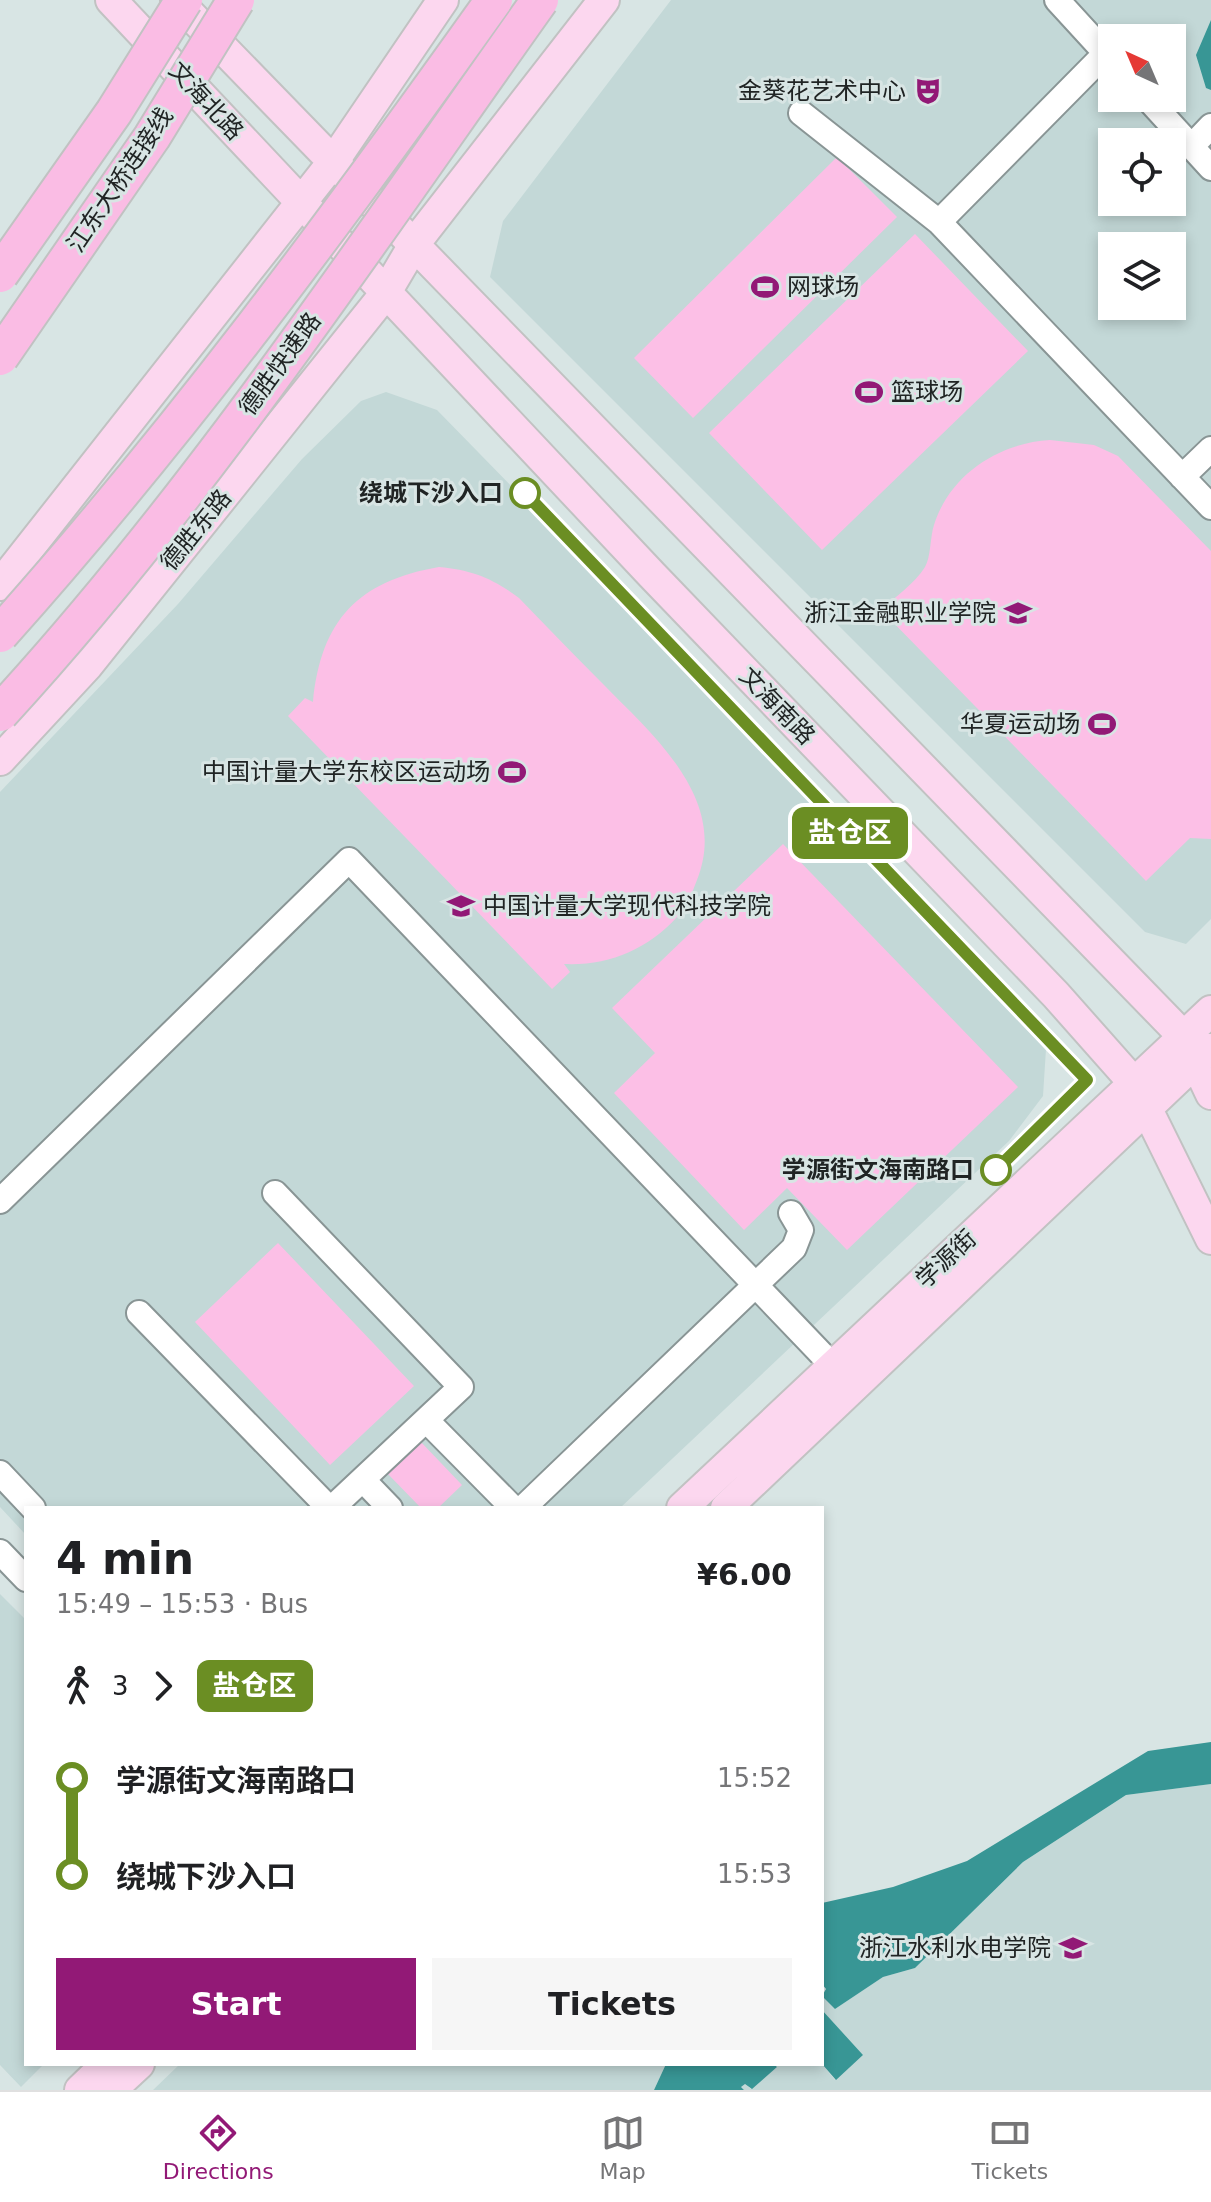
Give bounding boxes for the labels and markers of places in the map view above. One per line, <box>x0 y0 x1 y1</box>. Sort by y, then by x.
theatre icon: 金葵花艺术中心 <box>913 76 943 106</box>
place label: 金葵花艺术中心 <box>738 77 906 105</box>
sports icon: 网球场 <box>750 272 780 302</box>
place label: 网球场 <box>787 273 859 301</box>
sports icon: 篮球场 <box>854 377 884 407</box>
place label: 篮球场 <box>891 378 963 406</box>
marker: 绕城下沙入口 <box>510 478 540 508</box>
place label: 绕城下沙入口 <box>359 479 503 507</box>
school or university icon: 浙江金融职业学院 <box>1003 598 1033 628</box>
place label: 浙江金融职业学院 <box>804 599 996 627</box>
sports icon: 华夏运动场 <box>1087 709 1117 739</box>
place label: 华夏运动场 <box>960 710 1080 738</box>
sports icon: 中国计量大学东校区运动场 <box>497 757 527 787</box>
place label: 中国计量大学东校区运动场 <box>202 758 490 786</box>
school or university icon: 中国计量大学现代科技学院 <box>446 891 476 921</box>
place label: 中国计量大学现代科技学院 <box>483 892 771 920</box>
marker: 学源街文海南路口 <box>981 1155 1011 1185</box>
place label: 学源街文海南路口 <box>782 1156 974 1184</box>
school or university icon: 浙江水利水电学院 <box>1058 1933 1088 1963</box>
place label: 浙江水利水电学院 <box>859 1934 1051 1962</box>

